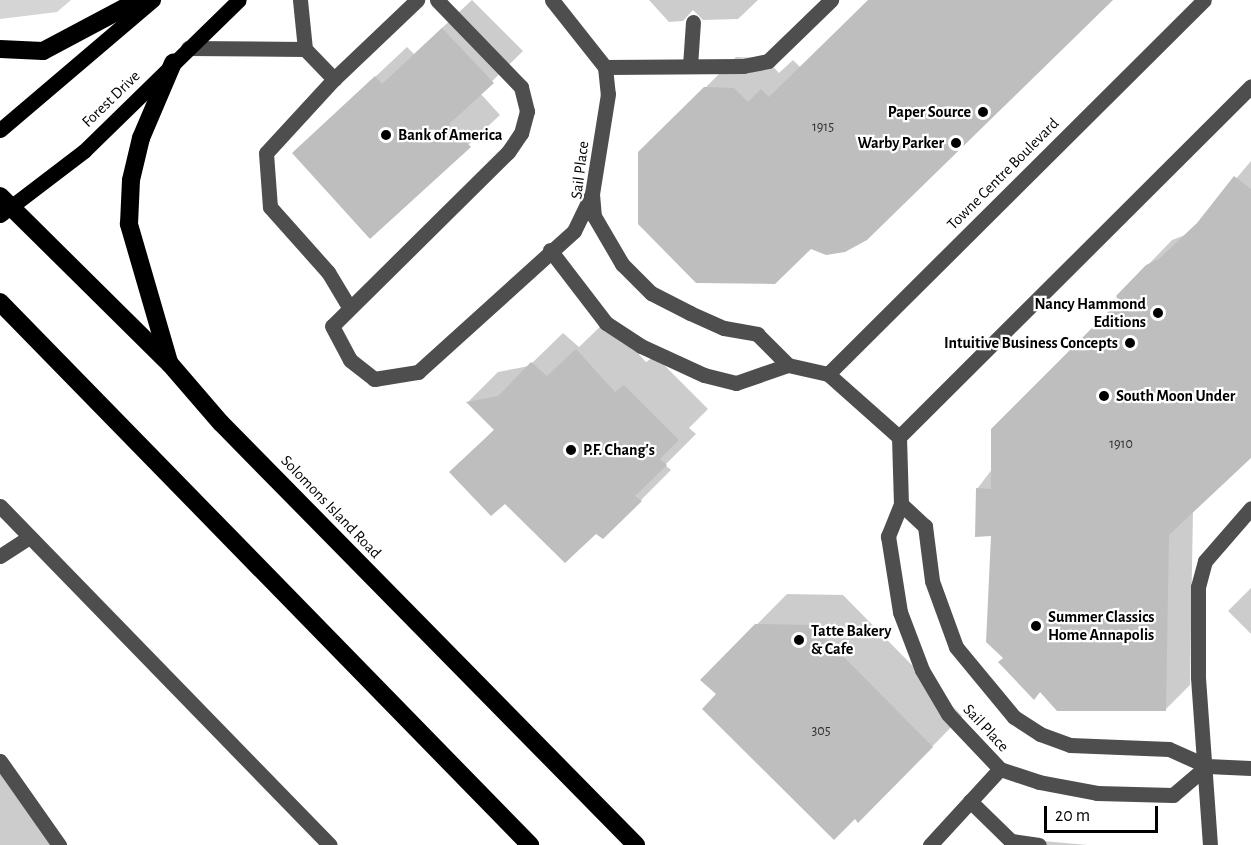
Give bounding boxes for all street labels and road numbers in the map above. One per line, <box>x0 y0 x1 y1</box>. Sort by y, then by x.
street label: Forest Drive <box>78 67 144 131</box>
street label: Towne Centre Boulevard <box>943 114 1063 234</box>
street label: Sail Place <box>567 140 593 200</box>
street label: Solomons Island Road <box>277 451 385 563</box>
street label: Sail Place <box>959 700 1013 756</box>

